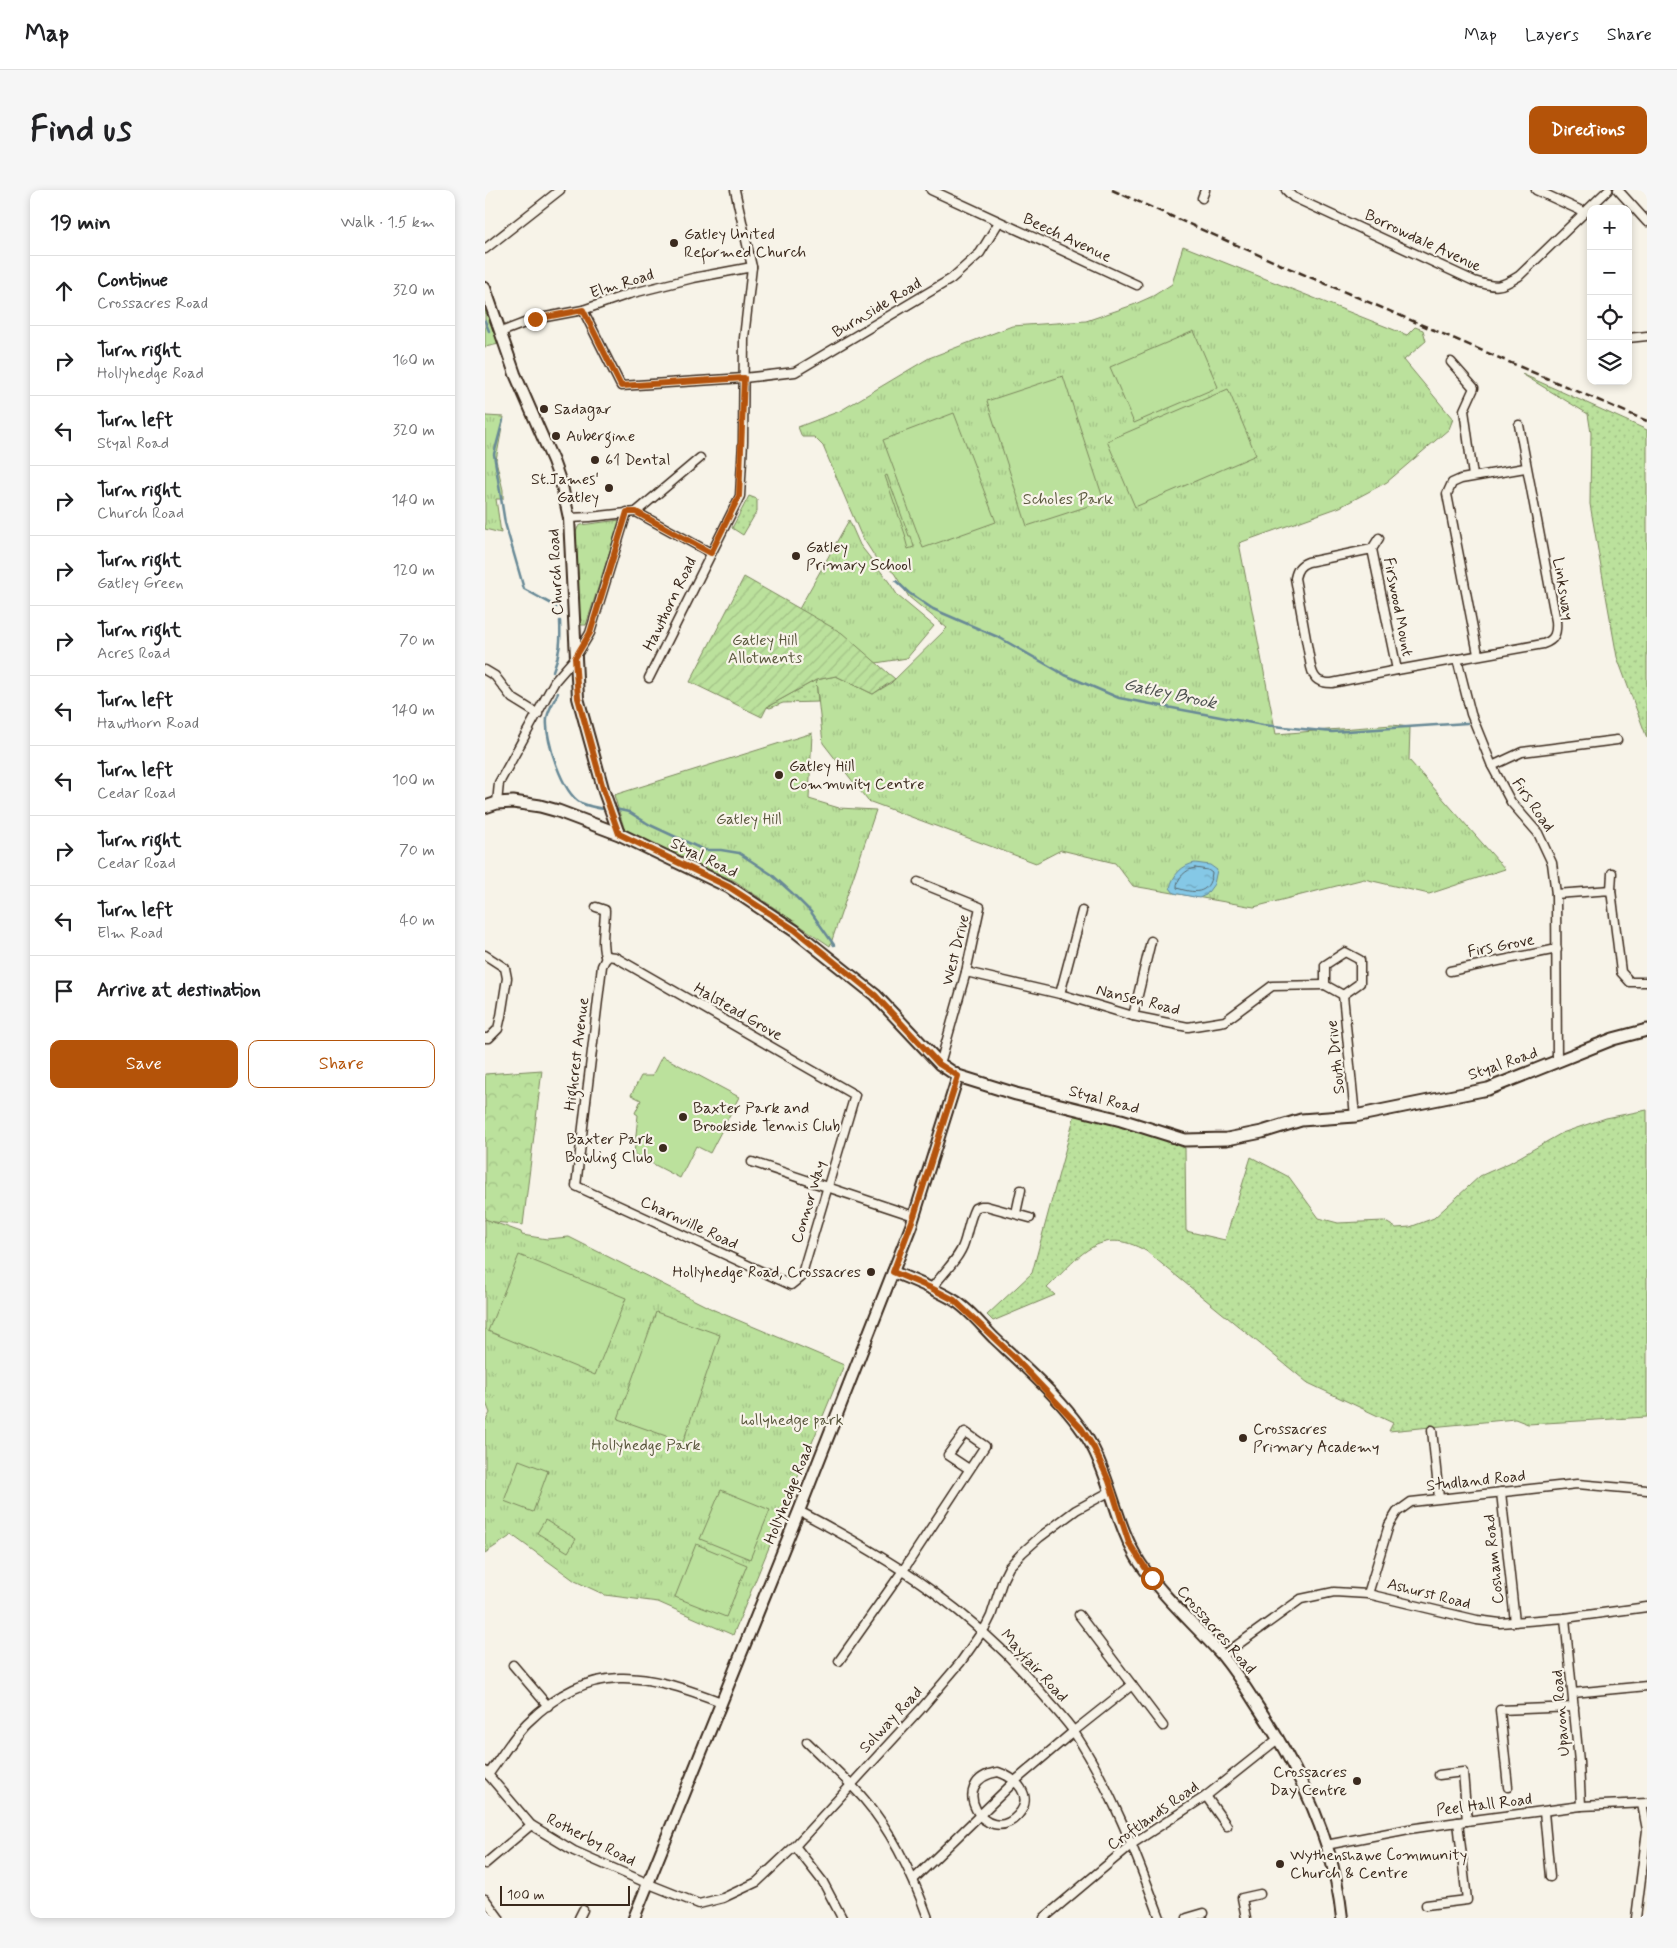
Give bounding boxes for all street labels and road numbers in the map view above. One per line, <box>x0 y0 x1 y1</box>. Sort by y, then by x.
street label: Borrowdale Avenue <box>1361 205 1485 277</box>
street label: Beech Avenue <box>1019 208 1115 268</box>
street label: Elm Road <box>587 264 657 304</box>
street label: Burnside Road <box>828 273 926 343</box>
street label: Church Road <box>543 528 569 616</box>
street label: Hawthorn Road <box>638 554 702 654</box>
street label: Firswood Mount <box>1378 556 1418 658</box>
street label: Linksway <box>1547 556 1579 622</box>
street label: Firs Road <box>1507 774 1559 836</box>
street label: Styal Road <box>667 833 741 883</box>
street label: West Drive <box>937 912 975 988</box>
street label: Firs Grove <box>1466 929 1536 963</box>
street label: Halstead Grove <box>690 978 786 1046</box>
street label: Nansen Road <box>1094 979 1182 1021</box>
street label: Highcrest Avenue <box>560 996 595 1112</box>
street label: South Drive <box>1322 1019 1350 1095</box>
street label: Styal Road <box>1465 1042 1541 1086</box>
street label: Styal Road <box>1066 1081 1142 1119</box>
street label: Connor Way <box>786 1158 832 1246</box>
street label: Charnville Road <box>637 1191 741 1255</box>
street label: Hollyhedge Road <box>759 1441 819 1547</box>
street label: Studland Road <box>1425 1465 1527 1497</box>
street label: Cosham Road <box>1479 1513 1509 1605</box>
street label: Ashurst Road <box>1385 1573 1473 1615</box>
street label: Crossacres Road <box>1172 1581 1260 1679</box>
street label: Mayfair Road <box>996 1625 1072 1707</box>
street label: Upavon Road <box>1547 1669 1575 1757</box>
street label: Solway Road <box>855 1682 927 1758</box>
street label: Croftlands Road <box>1103 1777 1203 1855</box>
street label: Peel Hall Road <box>1435 1789 1533 1821</box>
street label: Rotherby Road <box>543 1809 639 1871</box>

